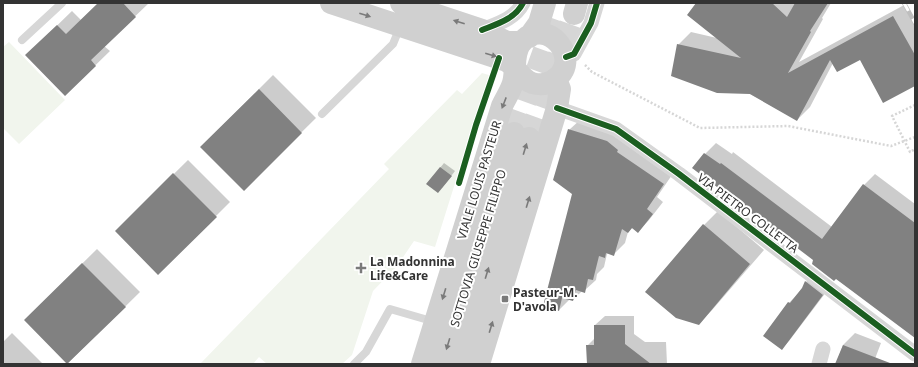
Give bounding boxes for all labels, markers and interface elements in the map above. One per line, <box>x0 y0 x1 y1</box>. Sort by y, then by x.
one-way arrow <box>360 12 372 18</box>
one-way arrow <box>452 19 464 25</box>
one-way arrow <box>485 52 497 58</box>
one-way arrow <box>500 97 506 109</box>
street label: VIALE LOUIS PASTEUR <box>453 118 505 242</box>
one-way arrow <box>522 143 528 155</box>
street label: SOTTOVIA GIUSEPPE FILIPPO <box>446 167 510 329</box>
street label: VIA PIETRO COLLETTA <box>694 169 803 257</box>
one-way arrow <box>525 196 531 208</box>
place label: La Madonnina Life&Care <box>370 253 455 284</box>
marker: La Madonnina Life&Care <box>355 262 367 274</box>
one-way arrow <box>484 267 490 279</box>
place label: Pasteur-M. D'avola <box>513 284 578 315</box>
one-way arrow <box>441 288 447 300</box>
marker: Pasteur-M. D'avola <box>500 294 510 304</box>
one-way arrow <box>488 320 494 332</box>
one-way arrow <box>445 338 451 350</box>

